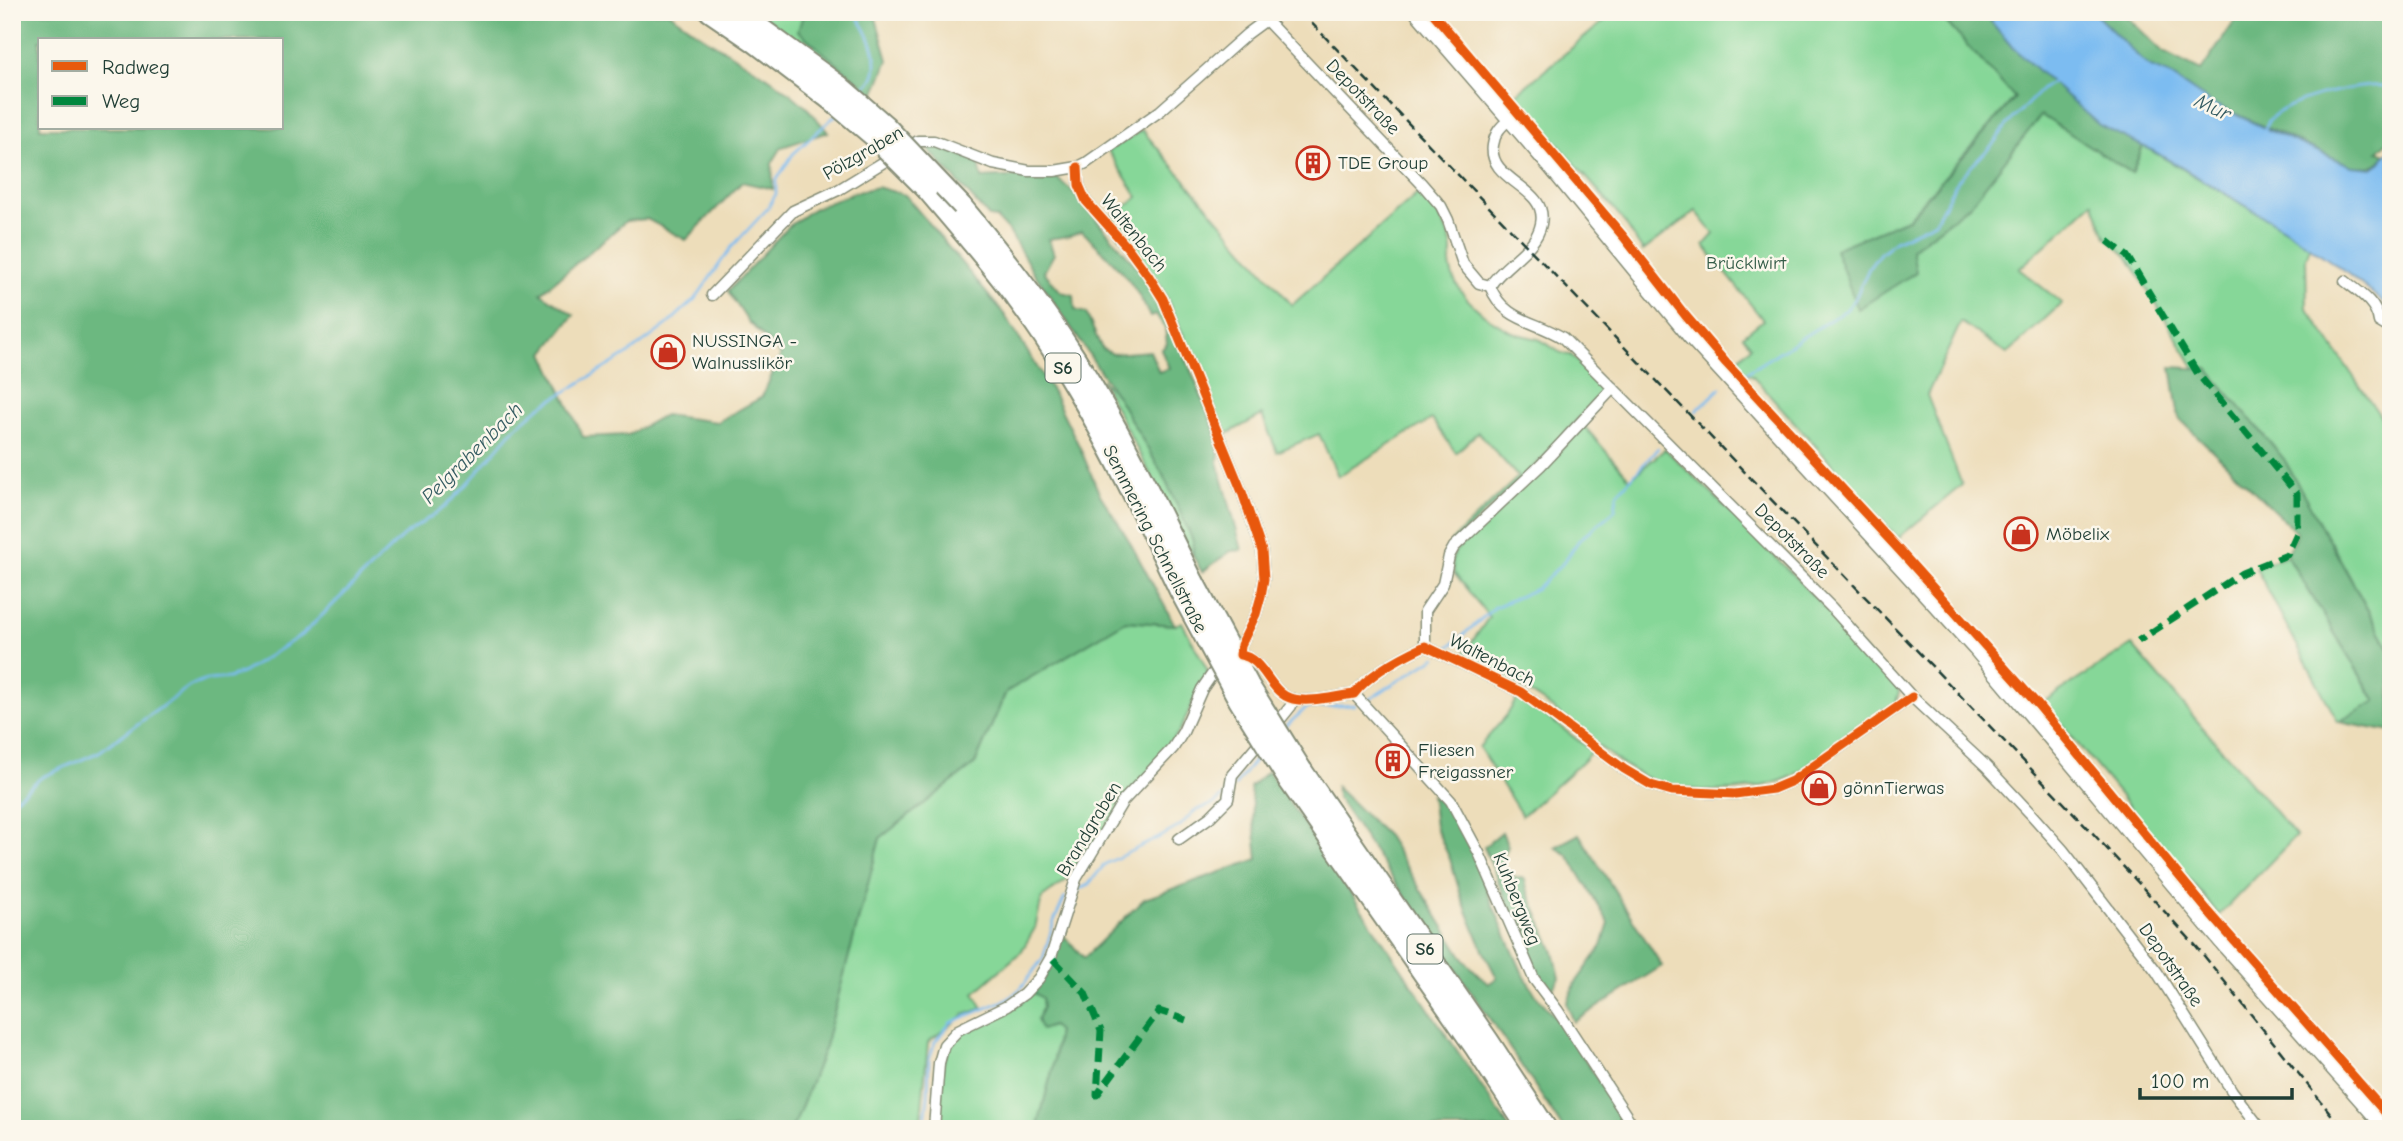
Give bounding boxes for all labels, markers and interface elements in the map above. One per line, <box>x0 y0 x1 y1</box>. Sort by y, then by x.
legend <box>38 38 284 130</box>
text: Radweg <box>102 55 170 79</box>
street label: Depotstraße <box>1321 55 1405 139</box>
water label: Mur <box>2190 88 2236 126</box>
text: Weg <box>102 89 140 113</box>
street label: Pölzgraben <box>819 121 907 185</box>
building icon: TDE Group <box>1294 144 1332 182</box>
place label: TDE Group <box>1338 152 1428 174</box>
street label: Waltenbach <box>1096 190 1172 276</box>
park label: Brücklwirt <box>1706 252 1787 274</box>
place label: NUSSINGA - Walnusslikör <box>692 330 797 374</box>
shop icon: NUSSINGA - Walnusslikör <box>649 333 687 371</box>
road number: S6 <box>1046 354 1080 382</box>
water label: Pelgrabenbach <box>416 397 528 509</box>
street label: Semmering Schnellstraße <box>1098 441 1212 637</box>
street label: Depotstraße <box>1750 499 1834 583</box>
shop icon: Möbelix <box>2002 515 2040 553</box>
place label: Möbelix <box>2046 523 2110 545</box>
street label: Waltenbach <box>1445 629 1539 691</box>
place label: Fliesen Freigassner <box>1418 739 1514 783</box>
building icon: Fliesen Freigassner <box>1374 742 1412 780</box>
shop icon: gönnTierwas <box>1800 769 1838 807</box>
place label: gönnTierwas <box>1843 777 1944 799</box>
street label: Brandgraben <box>1052 778 1126 880</box>
street label: Kuhbergweg <box>1488 850 1546 948</box>
street label: Depotstraße <box>2134 919 2208 1011</box>
road number: S6 <box>1408 934 1442 964</box>
scale bar <box>2140 1057 2293 1101</box>
text: 100 m <box>2151 1069 2209 1093</box>

